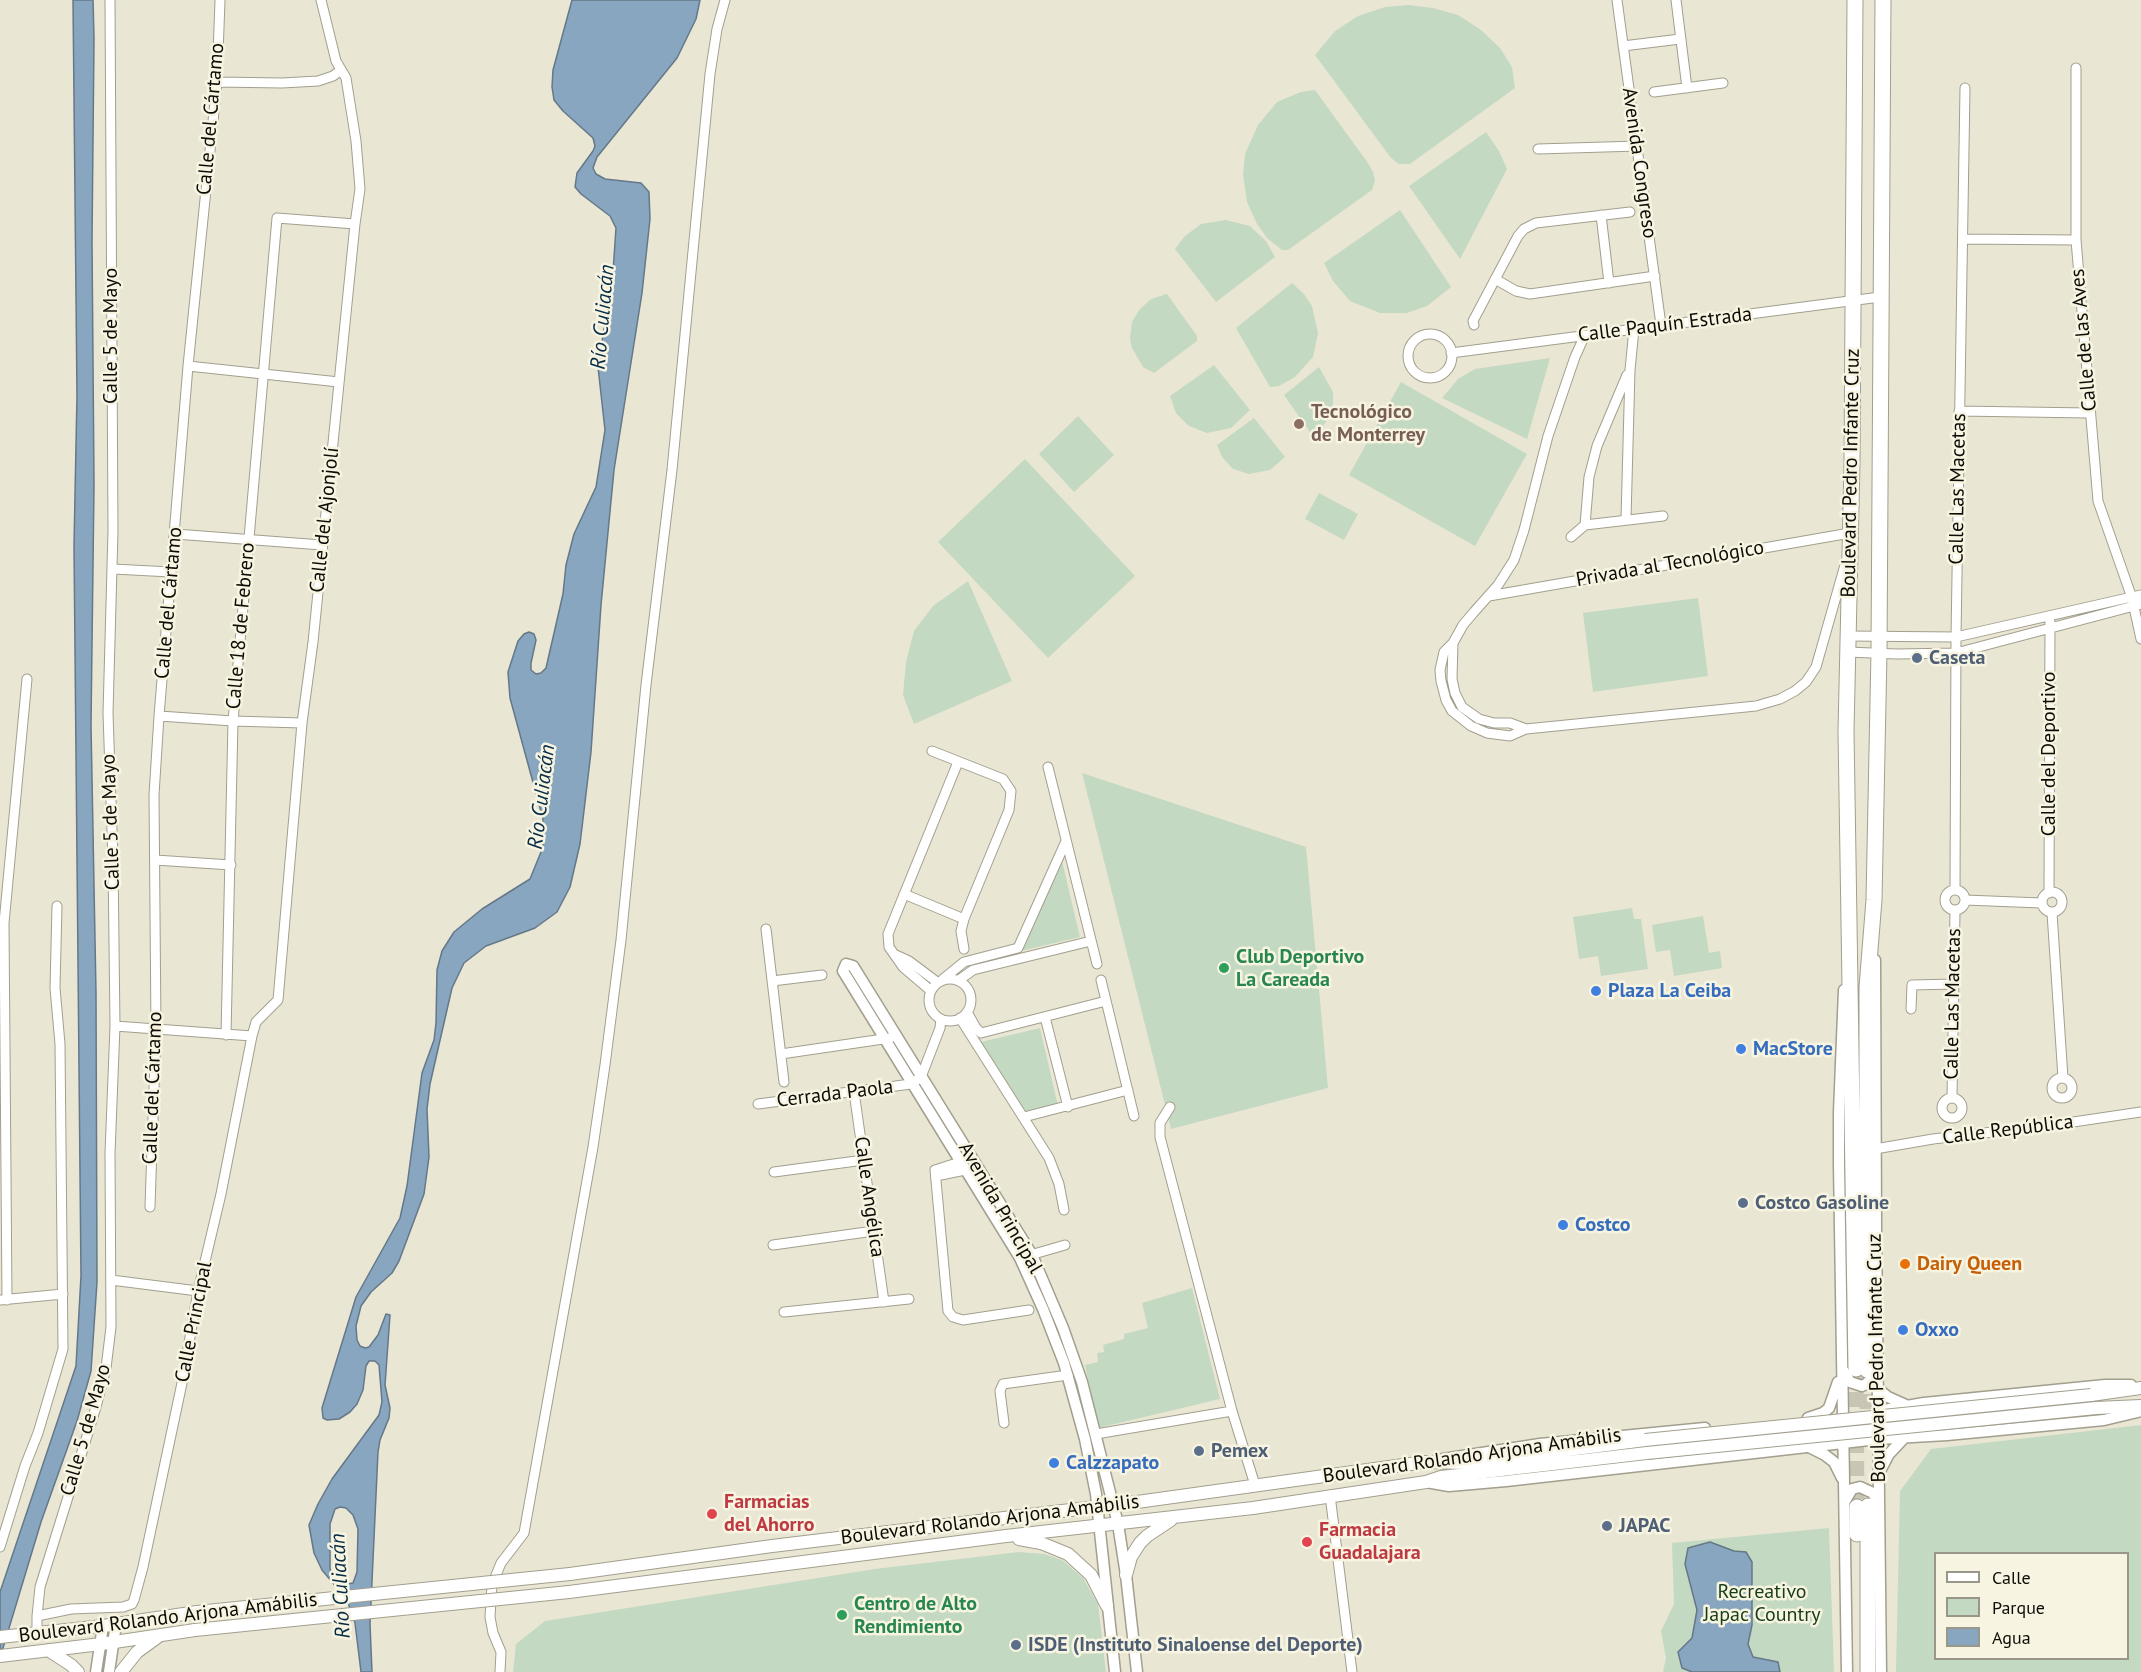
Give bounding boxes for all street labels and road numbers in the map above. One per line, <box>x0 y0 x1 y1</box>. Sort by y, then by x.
street label: Calle del Cártamo <box>192 42 230 196</box>
street label: Avenida Congreso <box>1617 86 1661 240</box>
street label: Calle 5 de Mayo <box>99 268 123 404</box>
street label: Calle de las Aves <box>2066 268 2102 412</box>
street label: Calle Paquín Estrada <box>1577 302 1753 348</box>
street label: Boulevard Pedro Infante Cruz <box>1837 348 1865 598</box>
street label: Calle Las Macetas <box>1945 413 1971 565</box>
street label: Calle del Ajonjolí <box>305 446 345 594</box>
street label: Calle del Cártamo <box>150 526 188 680</box>
street label: Privada al Tecnológico <box>1574 536 1766 592</box>
street label: Calle 18 de Febrero <box>222 542 260 710</box>
street label: Calle del Deportivo <box>2037 672 2061 836</box>
street label: Calle 5 de Mayo <box>97 754 125 890</box>
street label: Calle Las Macetas <box>1940 928 1966 1080</box>
street label: Calle del Cártamo <box>138 1011 168 1165</box>
street label: Cerrada Paola <box>775 1075 895 1113</box>
street label: Calle República <box>1941 1110 2075 1150</box>
street label: Calle Angélica <box>849 1135 889 1259</box>
street label: Avenida Principal <box>953 1138 1047 1278</box>
street label: Boulevard Pedro Infante Cruz <box>1863 1233 1891 1483</box>
street label: Calle Principal <box>171 1259 217 1385</box>
street label: Calle 5 de Mayo <box>56 1361 116 1499</box>
street label: Boulevard Rolando Arjona Amábilis <box>1321 1423 1623 1489</box>
street label: Boulevard Rolando Arjona Amábilis <box>839 1490 1141 1550</box>
street label: Boulevard Rolando Arjona Amábilis <box>17 1588 319 1648</box>

